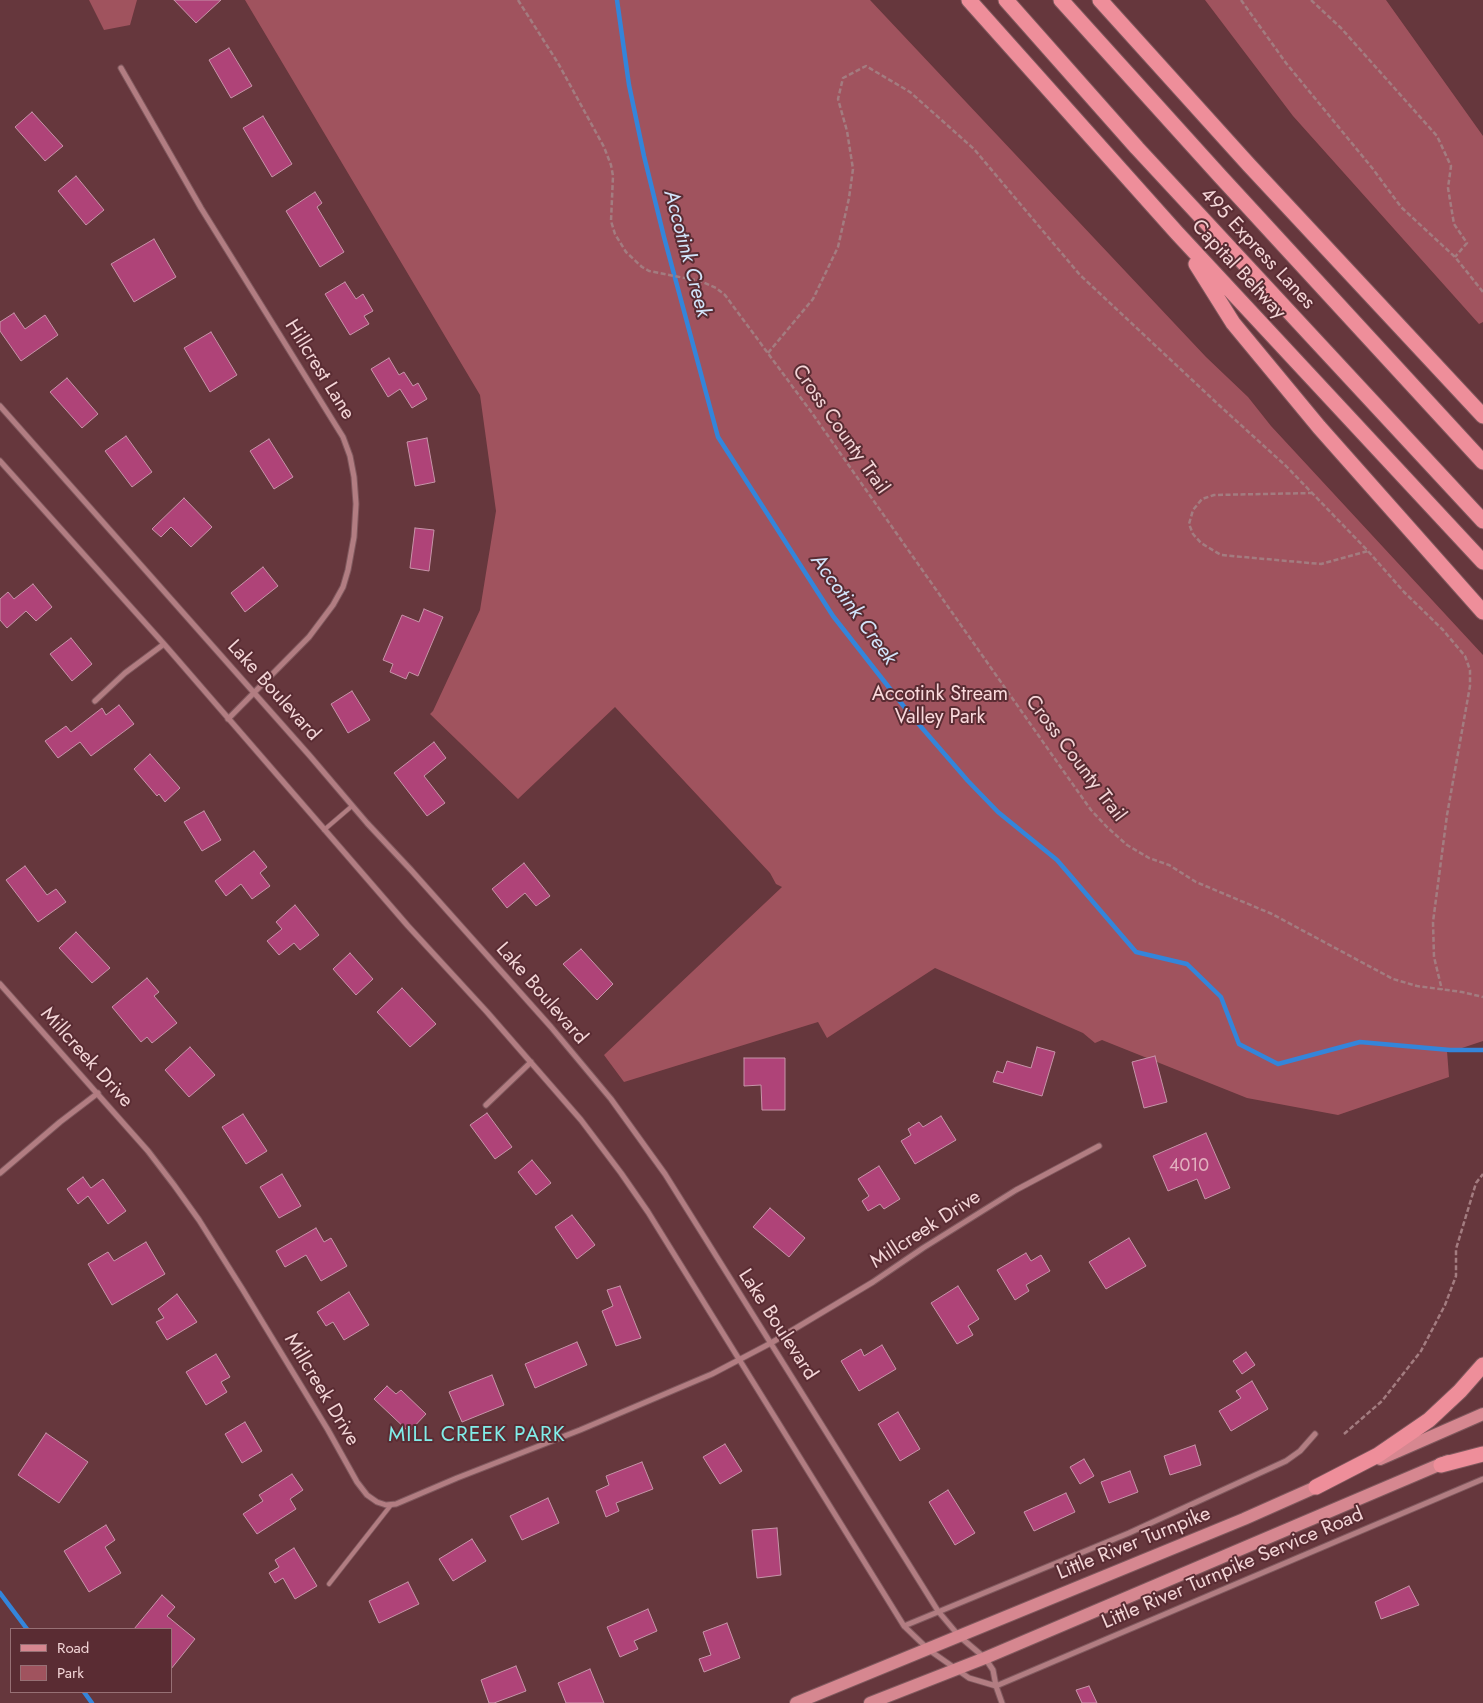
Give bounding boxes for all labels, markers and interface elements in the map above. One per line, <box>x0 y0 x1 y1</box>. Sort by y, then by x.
street label: 495 Express Lanes <box>1194 183 1320 315</box>
water label: Accotink Creek <box>657 188 715 320</box>
street label: Capital Beltway <box>1186 215 1290 325</box>
street label: Hillcrest Lane <box>279 316 359 424</box>
street label: Cross County Trail <box>786 361 894 499</box>
water label: Accotink Creek <box>804 550 902 670</box>
street label: Lake Boulevard <box>221 636 325 746</box>
park label: Accotink Stream Valley Park <box>872 683 1008 730</box>
street label: Cross County Trail <box>1020 691 1130 827</box>
street label: Lake Boulevard <box>490 938 592 1050</box>
street label: Millcreek Drive <box>35 1003 137 1113</box>
house number: 4010 <box>1169 1156 1209 1178</box>
street label: Millcreek Drive <box>866 1185 986 1275</box>
street label: Lake Boulevard <box>732 1265 822 1385</box>
street label: Millcreek Drive <box>278 1330 364 1450</box>
district label: MILL CREEK PARK <box>386 1423 568 1449</box>
street label: Little River Turnpike <box>1054 1502 1214 1586</box>
street label: Little River Turnpike Service Road <box>1099 1503 1367 1635</box>
legend <box>10 1628 172 1693</box>
text: Road <box>57 1637 89 1659</box>
text: Park <box>57 1662 84 1684</box>

